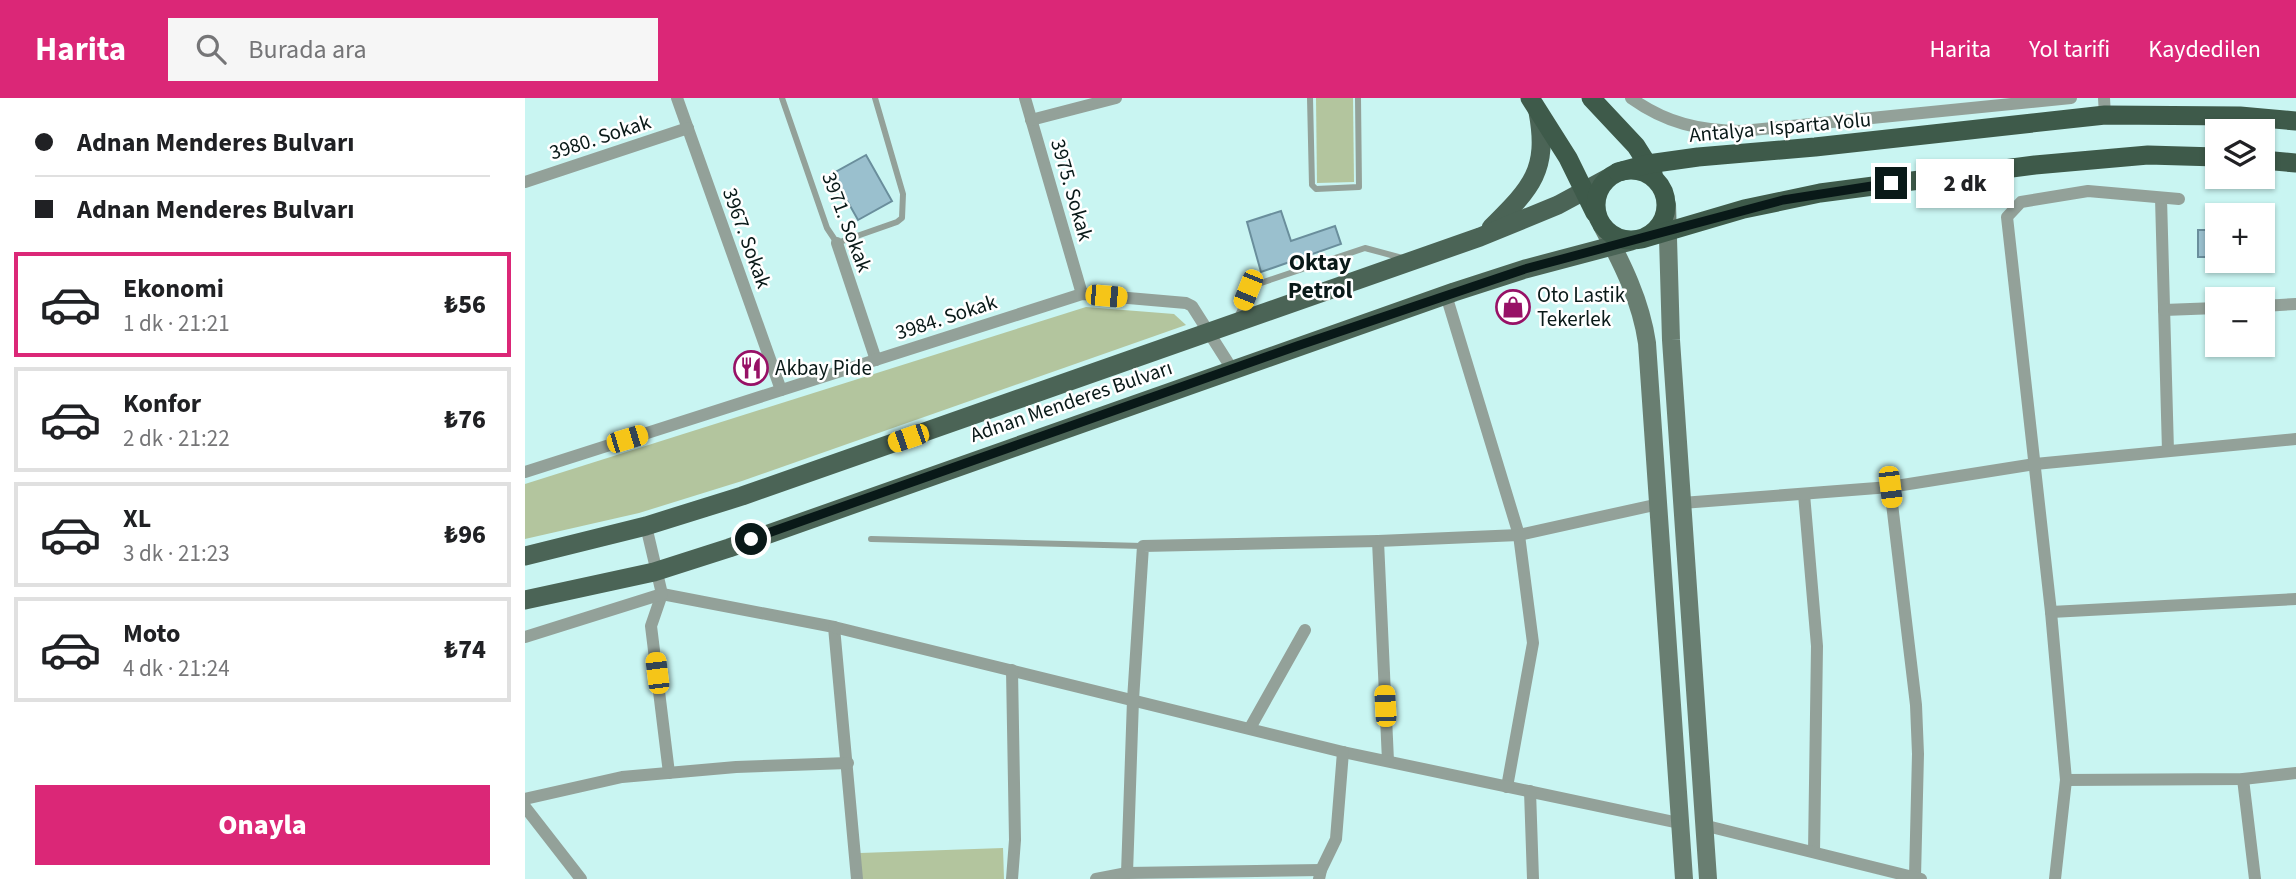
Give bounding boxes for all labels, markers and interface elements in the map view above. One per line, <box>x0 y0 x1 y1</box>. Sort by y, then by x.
search box <box>168 18 658 81</box>
text: Harita <box>35 26 126 73</box>
icon: search <box>192 30 230 68</box>
text: Burada ara <box>248 31 367 68</box>
text: Harita <box>1929 32 1991 67</box>
text: Yol tarifi <box>2029 32 2110 67</box>
text: Kaydedilen <box>2148 32 2261 67</box>
street label: Antalya - Isparta Yolu <box>1688 104 1872 150</box>
street label: 3980. Sokak <box>545 106 655 167</box>
map controls <box>2205 119 2275 357</box>
button: layers <box>2205 119 2275 189</box>
text: Adnan Menderes Bulvarı <box>77 124 355 161</box>
street label: 3975. Sokak <box>1043 135 1101 245</box>
callout: 2 dk <box>1915 158 2013 208</box>
route end <box>1875 167 1907 199</box>
text: 2 dk <box>1944 167 1986 200</box>
street label: 3971. Sokak <box>814 168 880 277</box>
street label: 3967. Sokak <box>715 184 779 293</box>
text: Adnan Menderes Bulvarı <box>77 191 355 228</box>
button: + <box>2205 203 2275 273</box>
district label: Oktay Petrol <box>1288 245 1352 308</box>
car <box>1231 267 1266 313</box>
text: Ekonomi <box>123 270 224 307</box>
icon: car <box>39 273 102 336</box>
place label: Oto Lastik Tekerlek <box>1537 280 1626 334</box>
car <box>1085 284 1128 308</box>
text: ₺56 <box>444 286 486 323</box>
street label: 3984. Sokak <box>891 286 1001 347</box>
button: − <box>2205 287 2275 357</box>
shop icon: Oto Lastik Tekerlek <box>1494 288 1532 326</box>
text: 1 dk · 21:21 <box>123 307 230 340</box>
restaurant icon: Akbay Pide <box>732 349 770 387</box>
street label: Adnan Menderes Bulvarı <box>966 352 1176 450</box>
place label: Akbay Pide <box>775 353 872 383</box>
text: Konfor <box>123 385 201 422</box>
icon: car <box>39 388 102 451</box>
text: ₺76 <box>444 401 486 438</box>
car <box>885 421 932 455</box>
text: 2 dk · 21:22 <box>123 422 230 455</box>
car <box>604 423 651 455</box>
car <box>1878 465 1903 509</box>
text: XL <box>123 500 151 537</box>
icon: car <box>39 503 102 566</box>
text: ₺96 <box>444 516 486 553</box>
route start <box>735 523 767 555</box>
text: 3 dk · 21:23 <box>123 537 230 570</box>
text: Moto <box>123 615 180 652</box>
icon: car <box>39 618 102 681</box>
text: ₺74 <box>444 631 486 668</box>
car <box>645 651 670 695</box>
text: 4 dk · 21:24 <box>123 652 230 685</box>
car <box>1374 684 1397 728</box>
button: Onayla <box>35 785 490 865</box>

